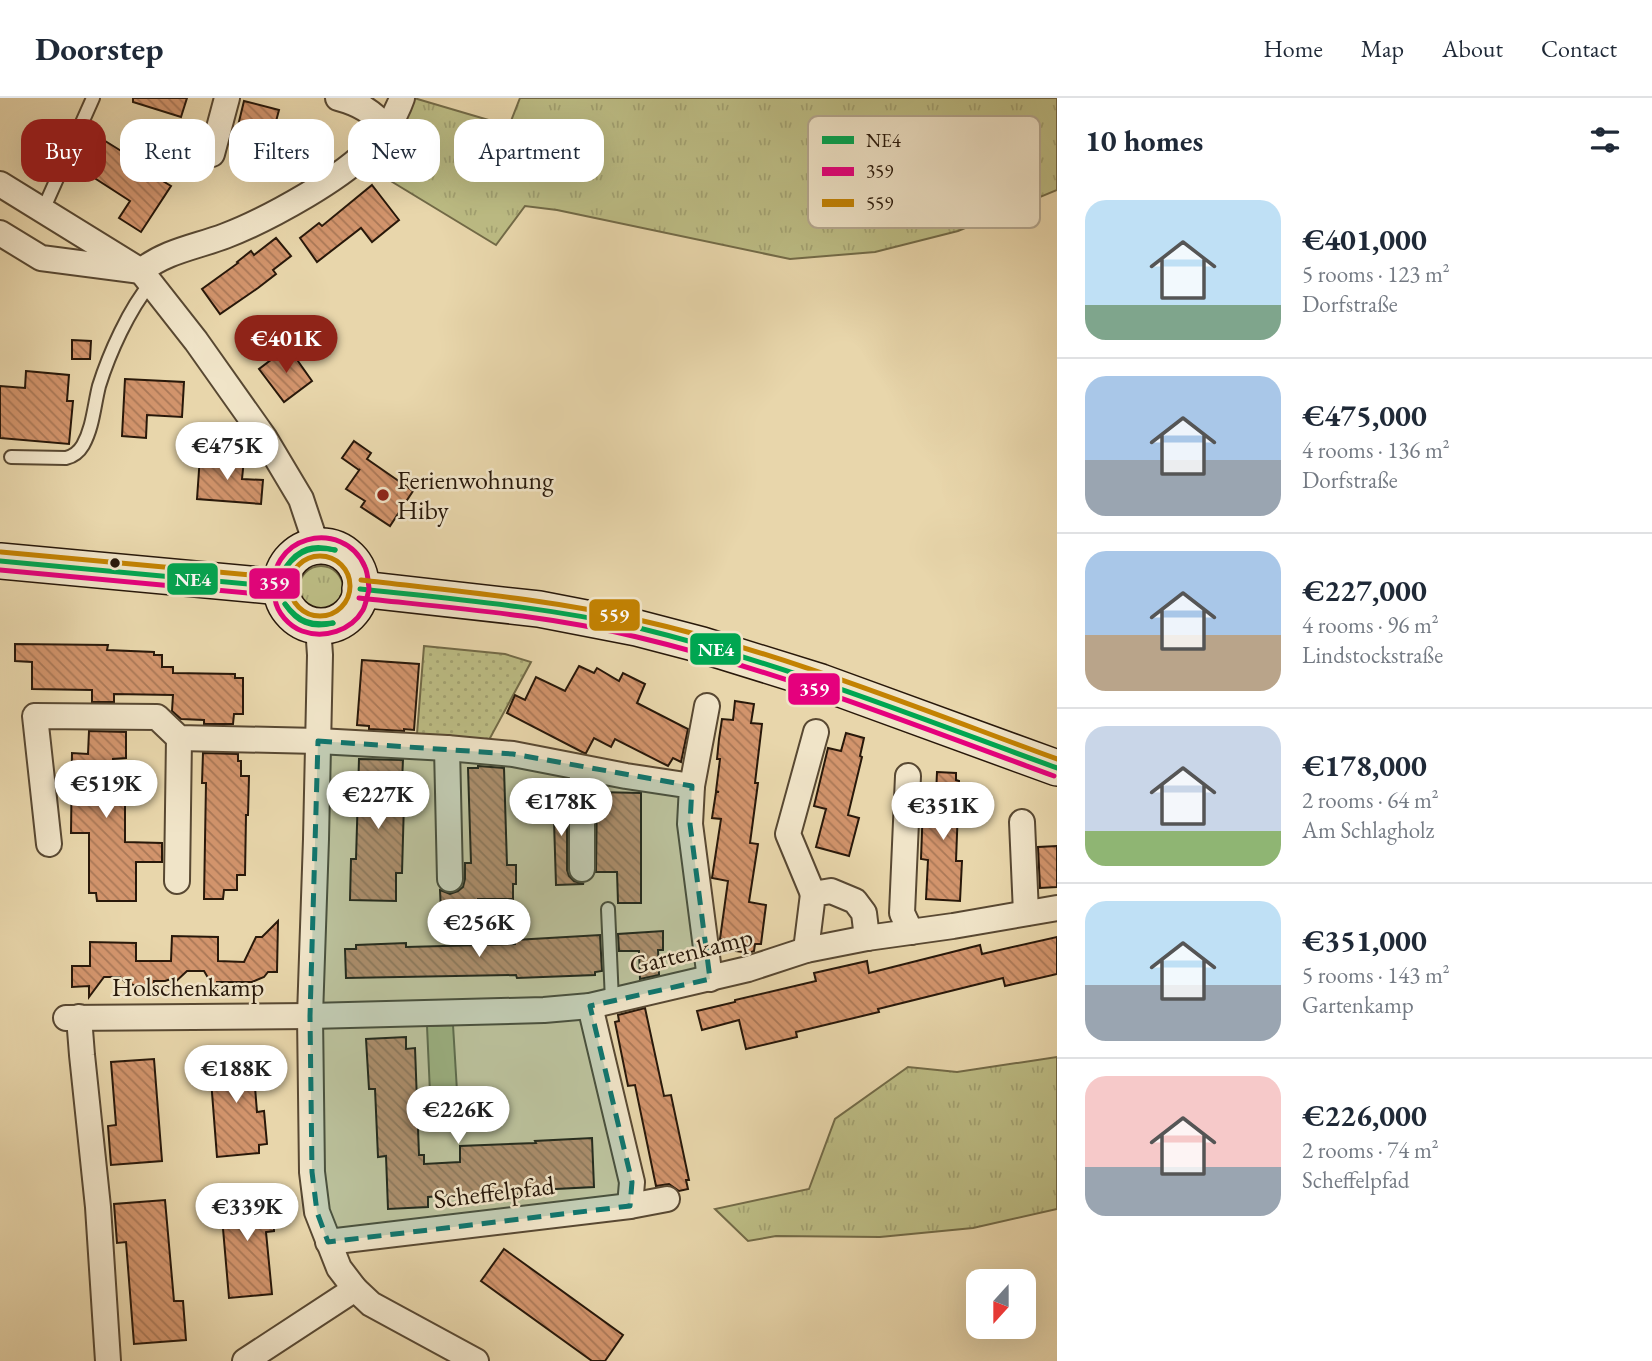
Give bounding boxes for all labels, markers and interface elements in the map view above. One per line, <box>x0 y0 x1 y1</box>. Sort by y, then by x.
text: Doorstep <box>35 27 163 70</box>
text: Home <box>1263 33 1323 64</box>
text: Map <box>1361 33 1404 64</box>
text: About <box>1442 33 1503 64</box>
text: Contact <box>1541 33 1617 64</box>
legend <box>808 116 1040 228</box>
chip: Buy <box>21 119 106 182</box>
chip: Rent <box>120 119 215 182</box>
chip: Filters <box>229 119 334 182</box>
chip: New <box>348 119 440 182</box>
chip: Apartment <box>454 119 604 182</box>
text: 10 homes <box>1085 121 1203 160</box>
icon: filters <box>1586 121 1624 159</box>
text: NE4 <box>866 128 902 153</box>
text: 359 <box>866 159 893 184</box>
text: 559 <box>866 191 893 216</box>
text: €401,000 <box>1302 220 1427 259</box>
icon: home <box>1141 228 1225 312</box>
text: 5 rooms · 123 m² <box>1302 259 1450 289</box>
text: Dorfstraße <box>1302 289 1398 319</box>
pin: €401K <box>237 316 335 375</box>
text: €401K <box>250 323 322 353</box>
text: €475,000 <box>1302 396 1427 435</box>
icon: home <box>1141 404 1225 488</box>
pin: €475K <box>178 422 276 482</box>
text: €475K <box>191 430 263 460</box>
text: 4 rooms · 136 m² <box>1302 435 1450 465</box>
place label: Ferienwohnung Hiby <box>397 463 554 527</box>
text: Dorfstraße <box>1302 465 1398 495</box>
marker: Ferienwohnung Hiby <box>375 487 391 503</box>
unlabelled marker <box>108 556 122 570</box>
line badge: NE4 <box>166 562 219 596</box>
text: NE4 <box>175 567 212 592</box>
line badge: 359 <box>248 567 301 600</box>
text: 359 <box>259 571 289 596</box>
text: €227,000 <box>1302 571 1427 610</box>
icon: home <box>1141 579 1225 663</box>
line badge: 559 <box>588 598 641 632</box>
text: 559 <box>599 603 629 628</box>
text: 4 rooms · 96 m² <box>1302 610 1439 640</box>
line badge: NE4 <box>689 632 742 666</box>
text: NE4 <box>698 637 735 662</box>
text: Lindstockstraße <box>1302 640 1443 670</box>
line badge: 359 <box>787 672 841 706</box>
text: 359 <box>799 677 829 702</box>
text: €178,000 <box>1302 746 1427 785</box>
icon: home <box>1141 754 1225 838</box>
pin: €519K <box>57 760 155 820</box>
text: €519K <box>70 768 142 798</box>
pin: €227K <box>329 772 427 831</box>
pin: €178K <box>512 778 610 838</box>
text: €227K <box>342 779 414 809</box>
pin: €351K <box>894 782 992 842</box>
text: 2 rooms · 64 m² <box>1302 785 1439 815</box>
text: €178K <box>525 786 597 816</box>
text: €351K <box>907 790 979 820</box>
text: Am Schlagholz <box>1302 815 1434 845</box>
pin: €256K <box>430 900 528 959</box>
text: €256K <box>443 907 515 937</box>
street label: Gartenkamp <box>626 919 756 983</box>
text: €351,000 <box>1302 921 1427 960</box>
icon: home <box>1141 929 1225 1013</box>
text: 5 rooms · 143 m² <box>1302 960 1450 990</box>
street label: Holschenkamp <box>112 970 264 1004</box>
text: Gartenkamp <box>1302 990 1414 1020</box>
pin: €188K <box>187 1046 285 1105</box>
text: €188K <box>200 1053 272 1083</box>
pin: €226K <box>409 1086 507 1146</box>
text: €226K <box>422 1094 494 1124</box>
text: €226,000 <box>1302 1096 1427 1135</box>
icon: home <box>1141 1104 1225 1188</box>
text: 2 rooms · 74 m² <box>1302 1135 1439 1165</box>
text: Scheffelpfad <box>1302 1165 1410 1195</box>
street label: Scheffelpfad <box>432 1168 557 1216</box>
pin: €339K <box>198 1184 296 1243</box>
text: €339K <box>211 1191 283 1221</box>
north arrow <box>966 1269 1036 1339</box>
map controls <box>966 1269 1036 1339</box>

